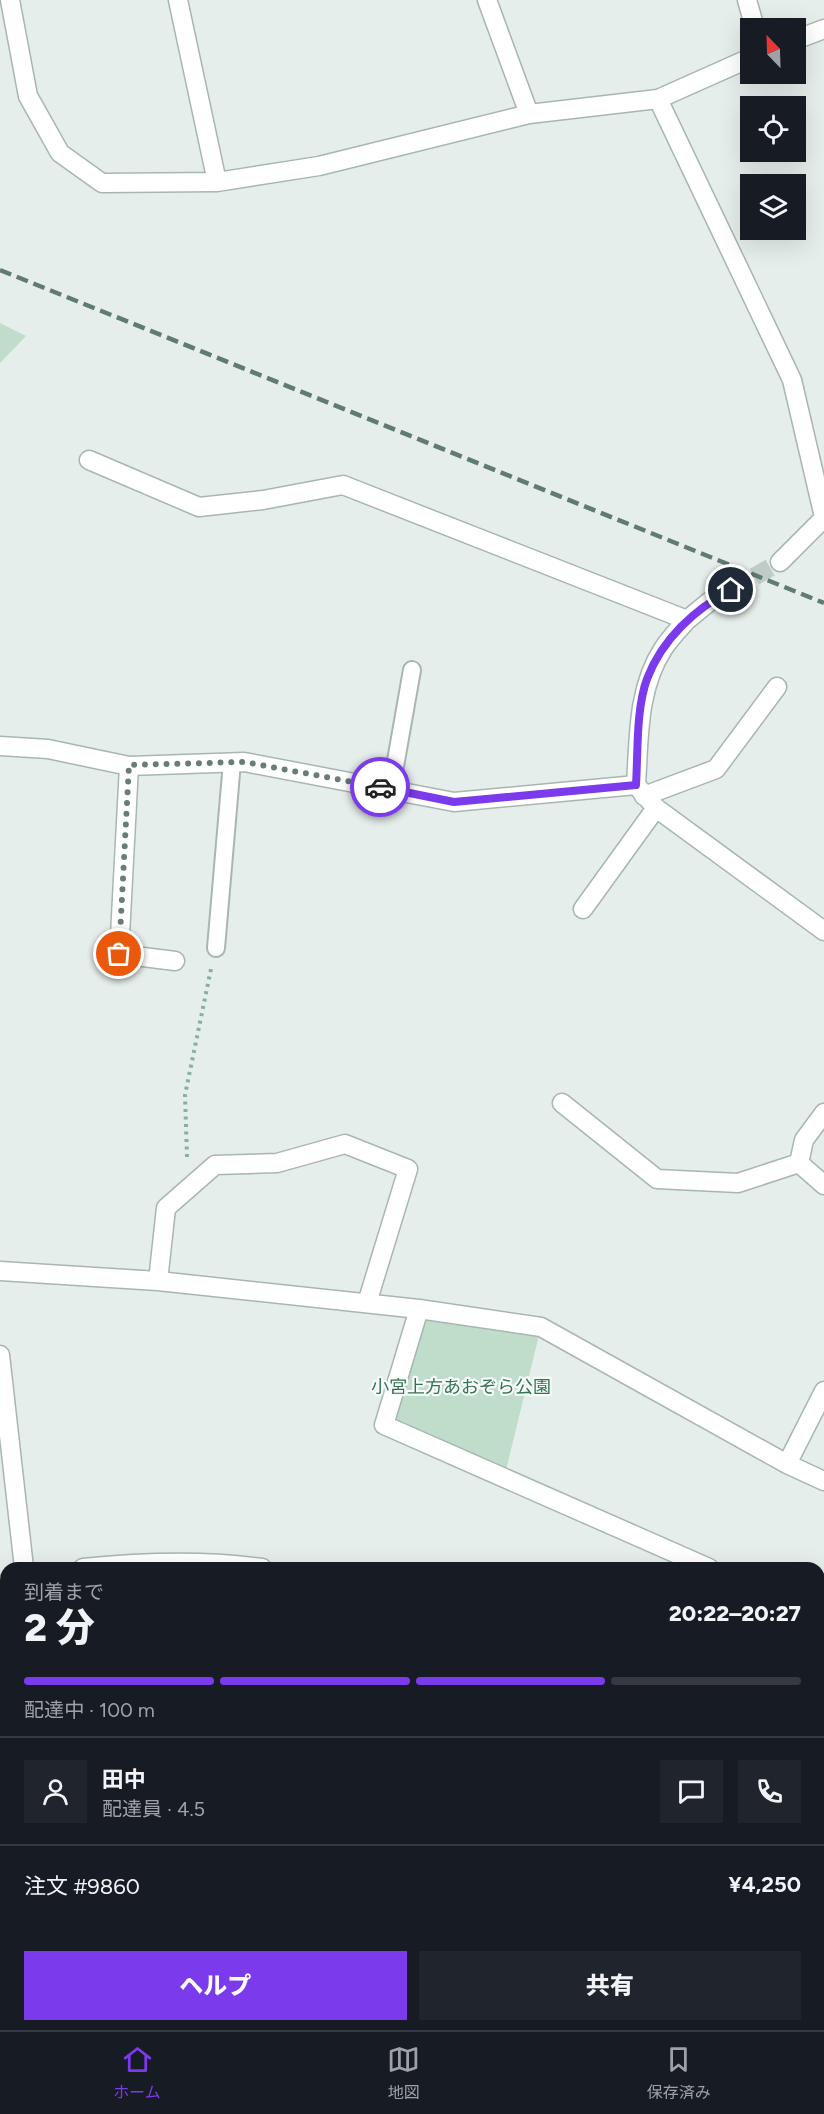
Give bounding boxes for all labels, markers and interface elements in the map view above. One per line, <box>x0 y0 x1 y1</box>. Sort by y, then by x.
north arrow <box>740 18 806 84</box>
map controls <box>740 18 806 240</box>
button: locate <box>740 96 806 162</box>
button: layers <box>740 174 806 240</box>
pin <box>705 564 756 615</box>
icon: home <box>714 573 747 606</box>
courier <box>350 757 410 817</box>
icon: car <box>364 771 397 804</box>
pin <box>93 928 144 979</box>
icon: bag <box>102 937 135 970</box>
park label: 小宮上方あおぞら公園 <box>371 1376 551 1398</box>
text: 到着まで <box>24 1580 104 1604</box>
text: 20:22–20:27 <box>669 1600 801 1627</box>
text: 2 分 <box>24 1604 95 1651</box>
text: 配達中 · 100 m <box>24 1698 155 1722</box>
button: person <box>24 1760 87 1823</box>
button: chat <box>660 1760 723 1823</box>
button: phone <box>738 1760 801 1823</box>
text: 田中 <box>102 1766 146 1793</box>
text: 配達員 · 4.5 <box>102 1797 205 1821</box>
text: ¥4,250 <box>729 1871 801 1898</box>
text: 注文 #9860 <box>24 1873 140 1900</box>
button: ヘルプ <box>24 1951 407 2020</box>
button: 共有 <box>419 1951 801 2020</box>
tab: ホーム <box>113 2043 161 2103</box>
tab: 地図 <box>387 2043 420 2103</box>
tab: 保存済み <box>647 2043 711 2103</box>

